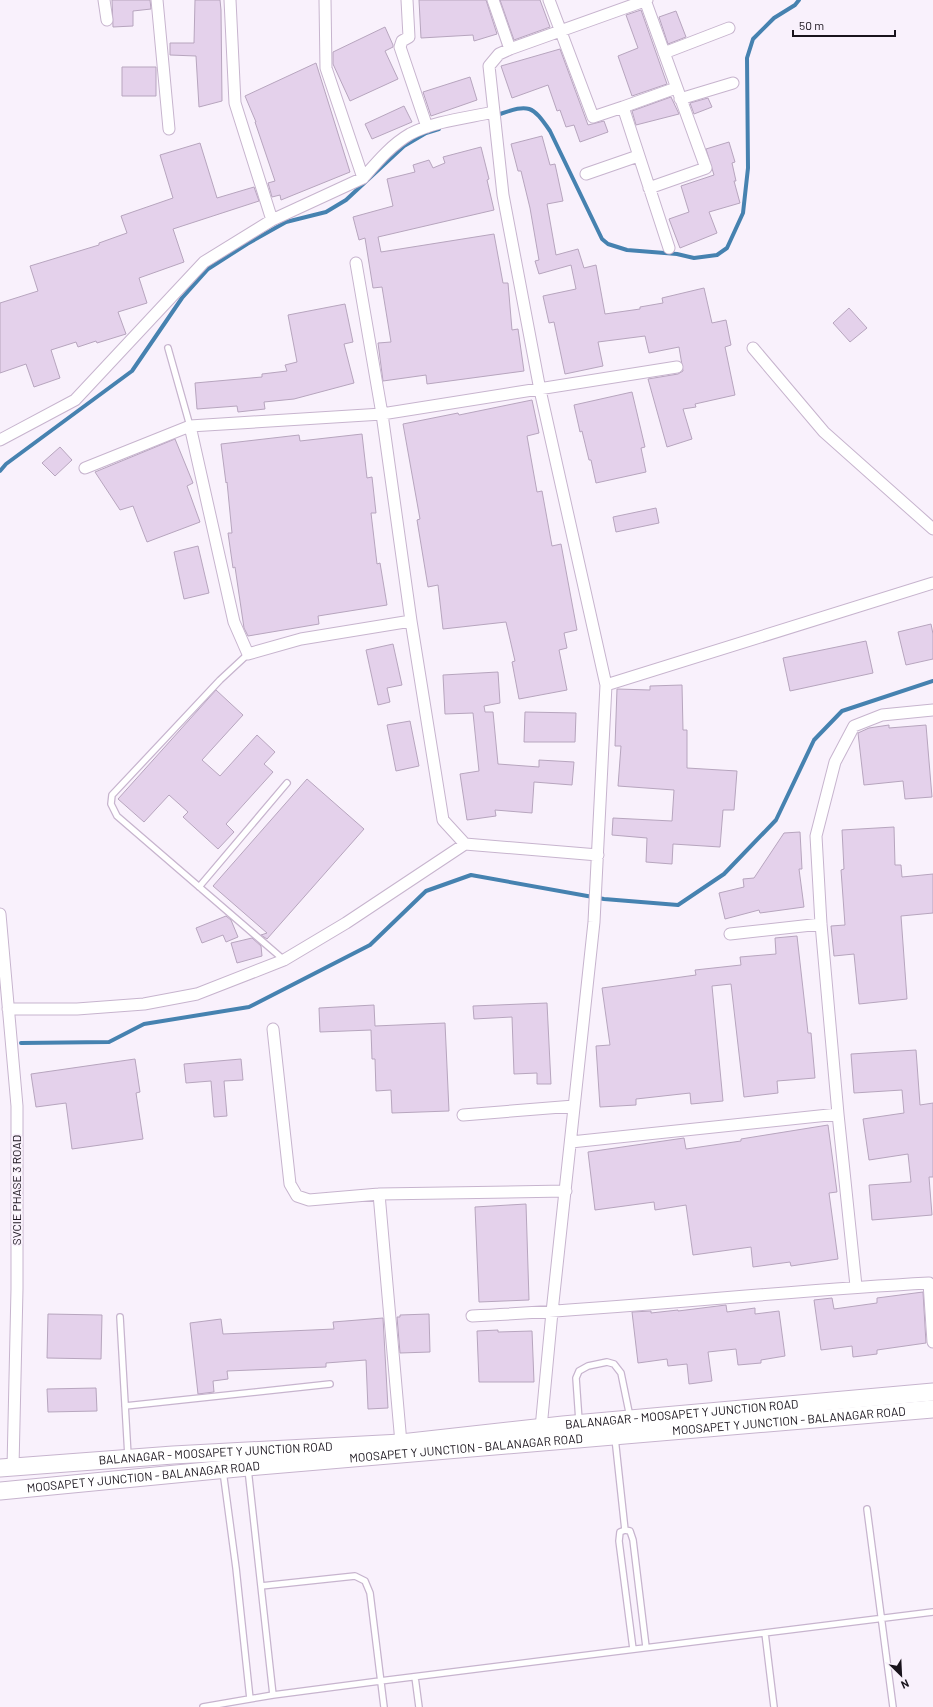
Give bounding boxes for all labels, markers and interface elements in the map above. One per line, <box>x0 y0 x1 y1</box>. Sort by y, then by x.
scale bar <box>793 12 895 38</box>
text: 50 m <box>799 18 824 32</box>
street label: SVCIE PHASE 3 ROAD <box>9 1135 23 1245</box>
street label: BALANAGAR - MOOSAPET Y JUNCTION ROAD <box>564 1396 799 1431</box>
street label: MOOSAPET Y JUNCTION - BALANAGAR ROAD <box>672 1403 906 1437</box>
street label: MOOSAPET Y JUNCTION - BALANAGAR ROAD <box>349 1431 583 1464</box>
street label: BALANAGAR - MOOSAPET Y JUNCTION ROAD <box>98 1439 333 1467</box>
street label: MOOSAPET Y JUNCTION - BALANAGAR ROAD <box>26 1458 260 1494</box>
north arrow <box>881 1655 921 1695</box>
text: N <box>899 1677 911 1692</box>

